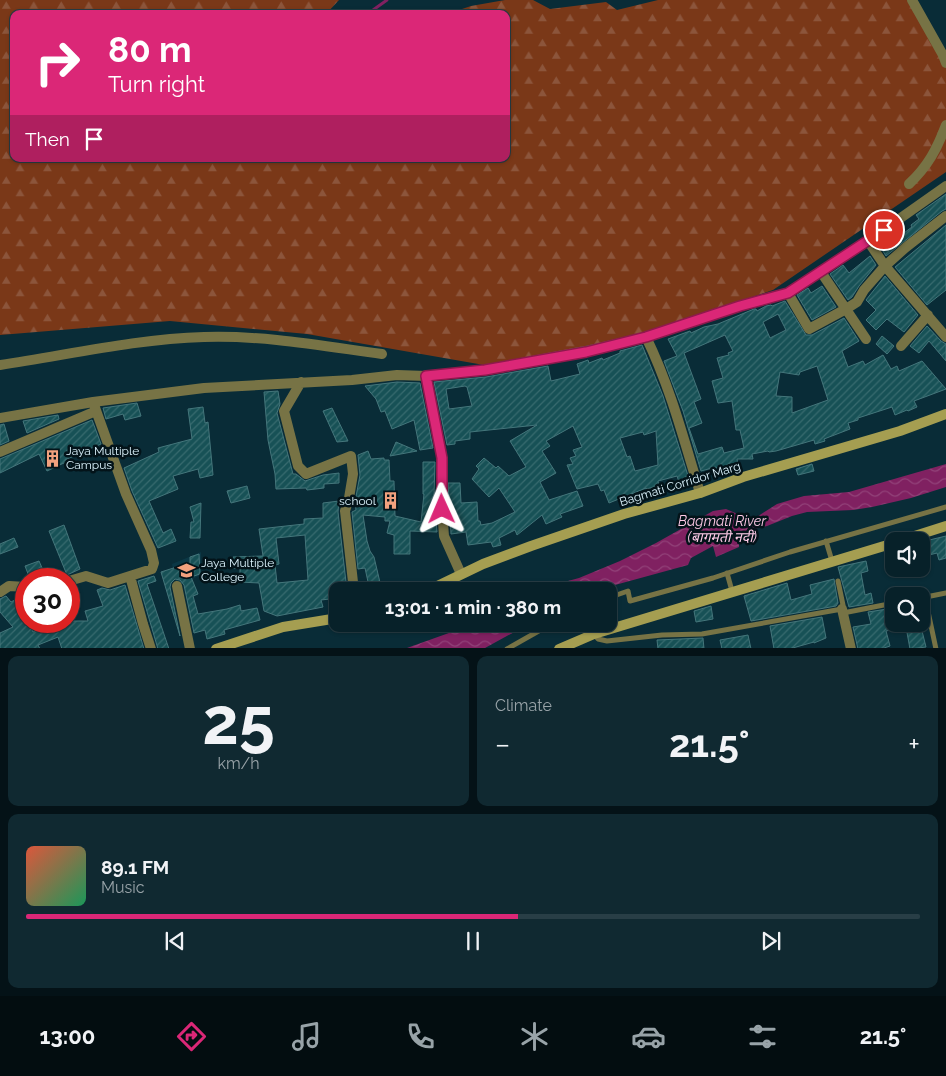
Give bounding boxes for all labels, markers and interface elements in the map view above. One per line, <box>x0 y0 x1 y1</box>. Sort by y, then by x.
text: 80 m <box>108 29 192 70</box>
icon: right <box>25 30 90 95</box>
text: Turn right <box>108 71 205 97</box>
icon: arrive <box>80 125 108 153</box>
text: Then <box>25 128 70 150</box>
pin <box>863 209 905 251</box>
icon: arrive <box>870 216 898 244</box>
place label: Jaya Multiple Campus <box>66 444 139 472</box>
building icon: Jaya Multiple Campus <box>42 448 62 468</box>
street label: Bagmati Corridor Marg <box>618 459 742 509</box>
position arrow <box>415 482 467 534</box>
building icon: school <box>380 491 400 511</box>
place label: school <box>339 494 377 508</box>
water label: Bagmati River (बागमती नदी) <box>678 513 767 545</box>
map controls <box>885 532 930 632</box>
button: sound <box>885 532 930 577</box>
place label: Jaya Multiple College <box>201 556 274 584</box>
school or university icon: Jaya Multiple College <box>177 560 197 580</box>
speed limit sign: 30 <box>15 568 80 633</box>
button: search <box>885 587 930 632</box>
text: 13:01 · 1 min · 380 m <box>385 596 561 618</box>
text: 25 <box>202 683 275 759</box>
text: Climate <box>495 696 552 715</box>
text: 21.5° <box>669 721 750 766</box>
text: − <box>495 728 510 761</box>
text: + <box>908 728 920 761</box>
text: km/h <box>217 754 260 773</box>
text: 89.1 FM <box>101 856 169 878</box>
text: Music <box>101 878 145 897</box>
icon: previous <box>161 927 189 955</box>
icon: pause <box>459 927 487 955</box>
icon: next <box>757 927 785 955</box>
icon: directions <box>174 1019 209 1054</box>
icon: music <box>289 1019 324 1054</box>
icon: phone <box>403 1019 438 1054</box>
icon: climate <box>517 1019 552 1054</box>
icon: car <box>631 1019 666 1054</box>
icon: filters <box>745 1019 780 1054</box>
text: 13:00 <box>40 1023 95 1049</box>
text: 21.5° <box>860 1023 906 1049</box>

